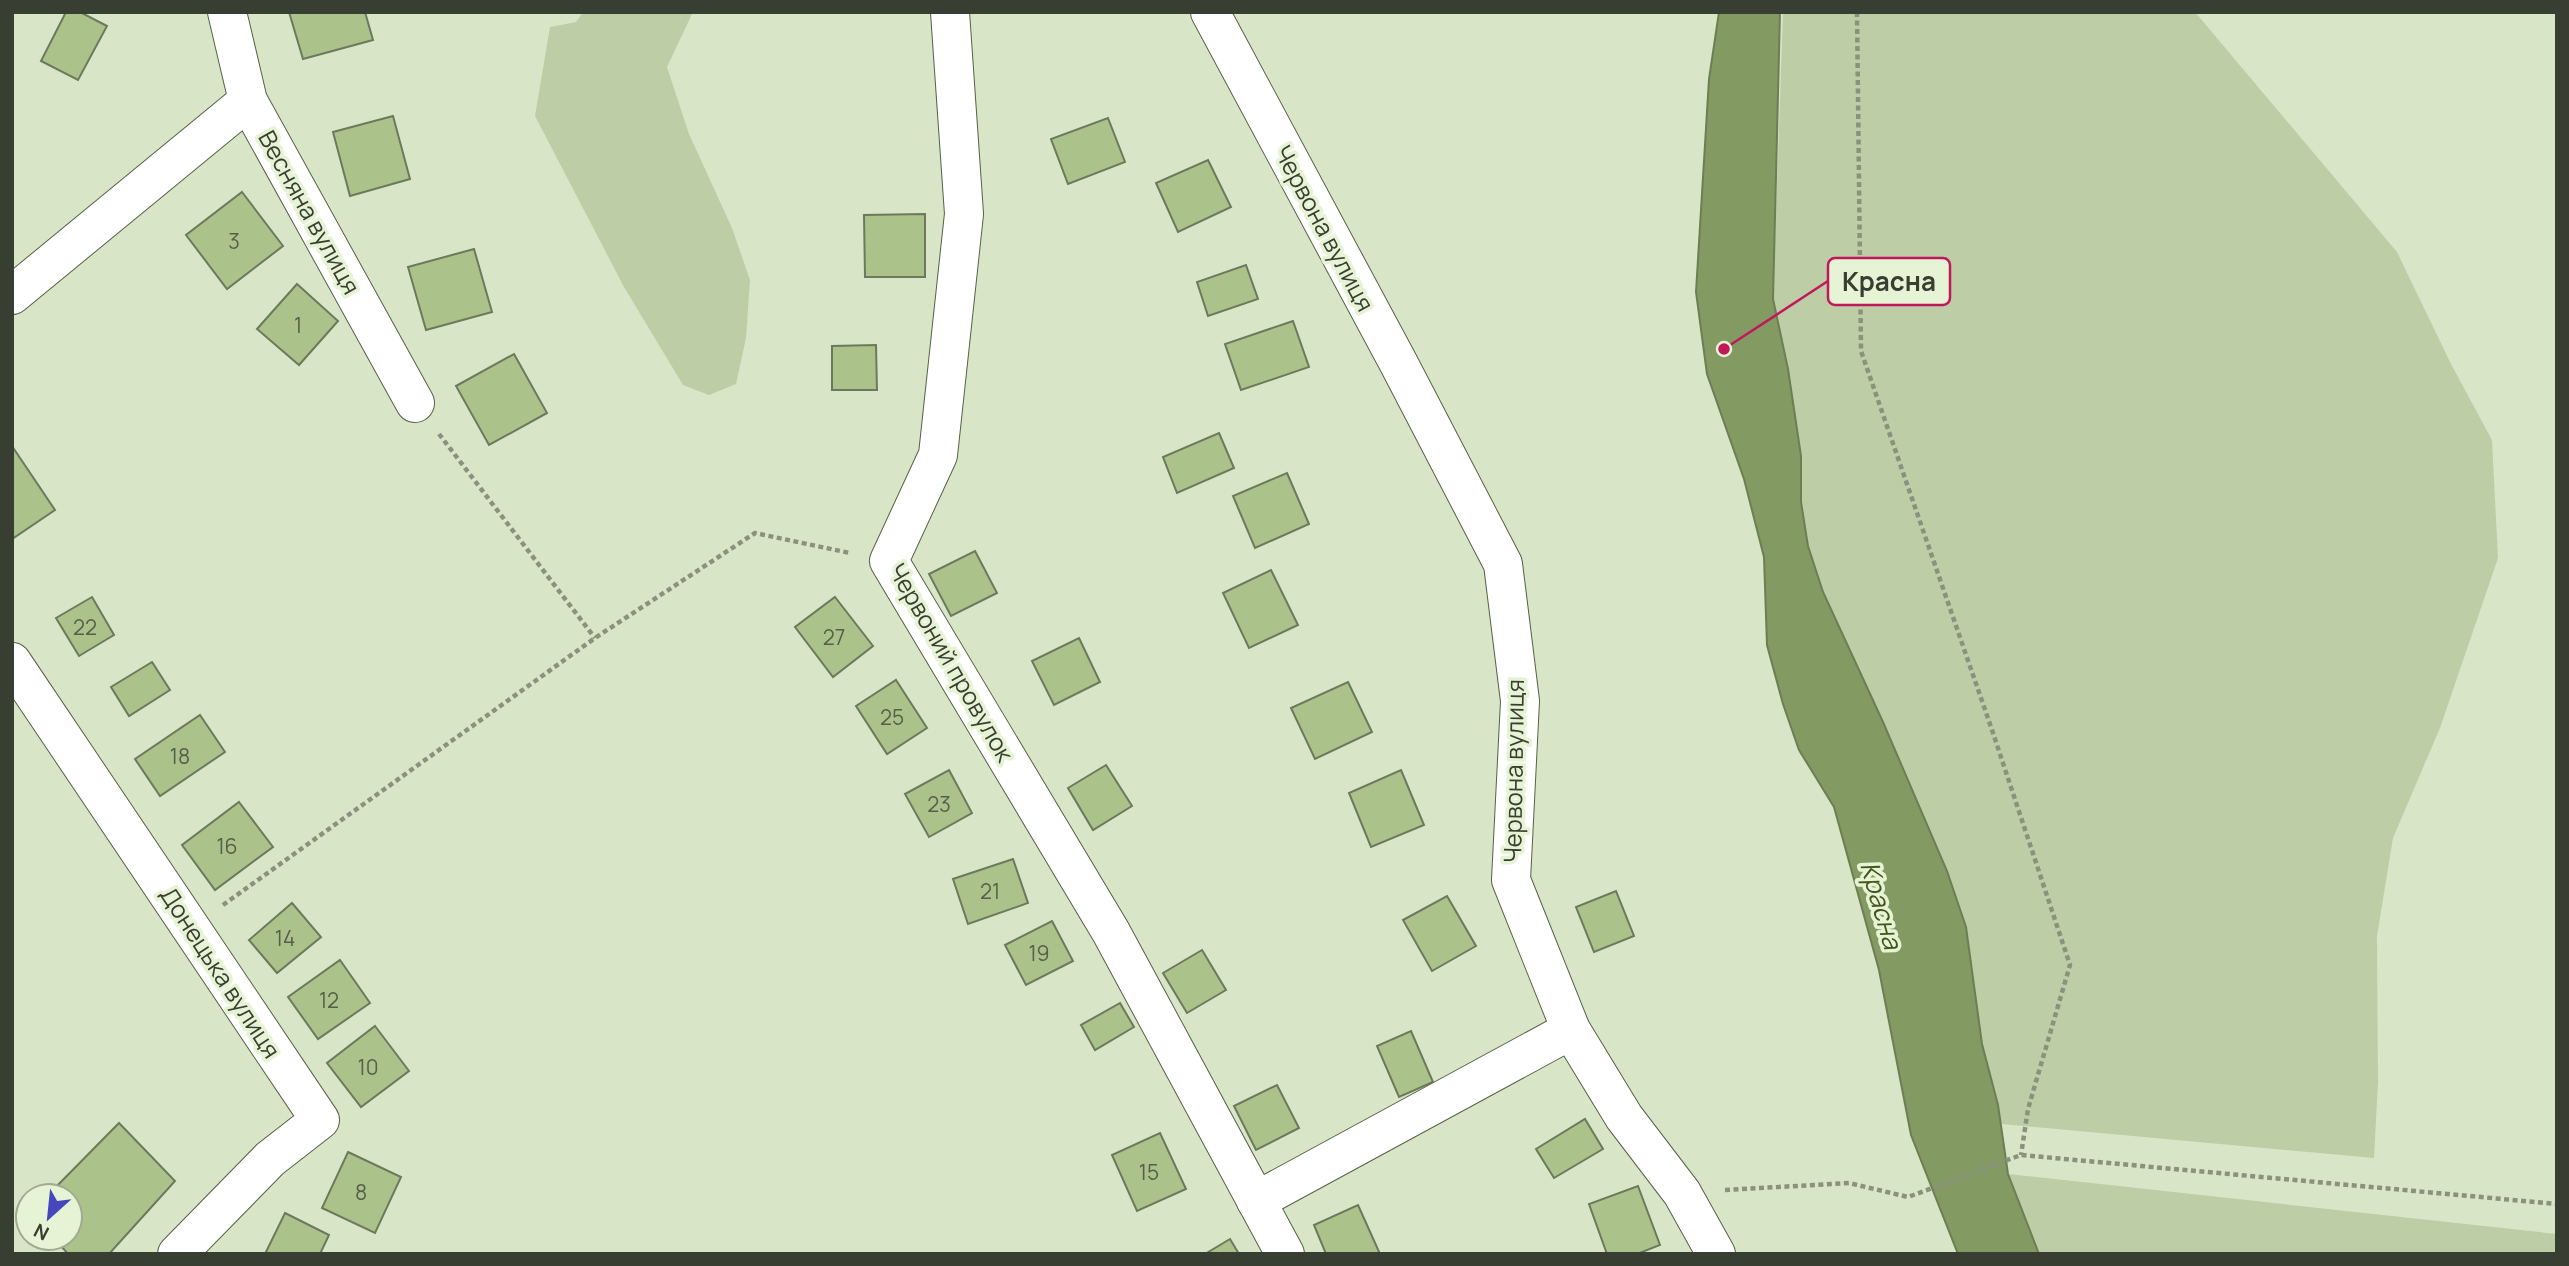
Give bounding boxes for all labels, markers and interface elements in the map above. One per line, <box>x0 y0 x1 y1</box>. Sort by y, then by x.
street label: Весняна вулиця <box>251 124 369 300</box>
street label: Червона вулиця <box>1267 139 1383 317</box>
house number: 3 <box>228 227 240 255</box>
callout: Красна <box>1828 258 1950 305</box>
text: Красна <box>1842 263 1936 299</box>
house number: 1 <box>294 311 302 339</box>
street label: Червоний провулок <box>882 557 1023 768</box>
house number: 22 <box>73 613 97 641</box>
house number: 27 <box>823 623 845 651</box>
street label: Червона вулиця <box>1495 679 1531 863</box>
house number: 25 <box>880 703 904 731</box>
house number: 18 <box>170 742 190 770</box>
house number: 23 <box>927 790 951 818</box>
house number: 16 <box>216 832 238 860</box>
water label: Красна <box>1852 857 1912 954</box>
house number: 21 <box>980 877 1000 905</box>
street label: Донецька вулиця <box>153 880 289 1064</box>
house number: 14 <box>275 924 295 952</box>
house number: 19 <box>1028 939 1050 967</box>
house number: 12 <box>319 986 339 1014</box>
house number: 10 <box>358 1053 379 1081</box>
house number: 15 <box>1139 1158 1159 1186</box>
house number: 8 <box>355 1178 367 1206</box>
north arrow <box>14 1182 84 1252</box>
text: N <box>29 1217 53 1247</box>

